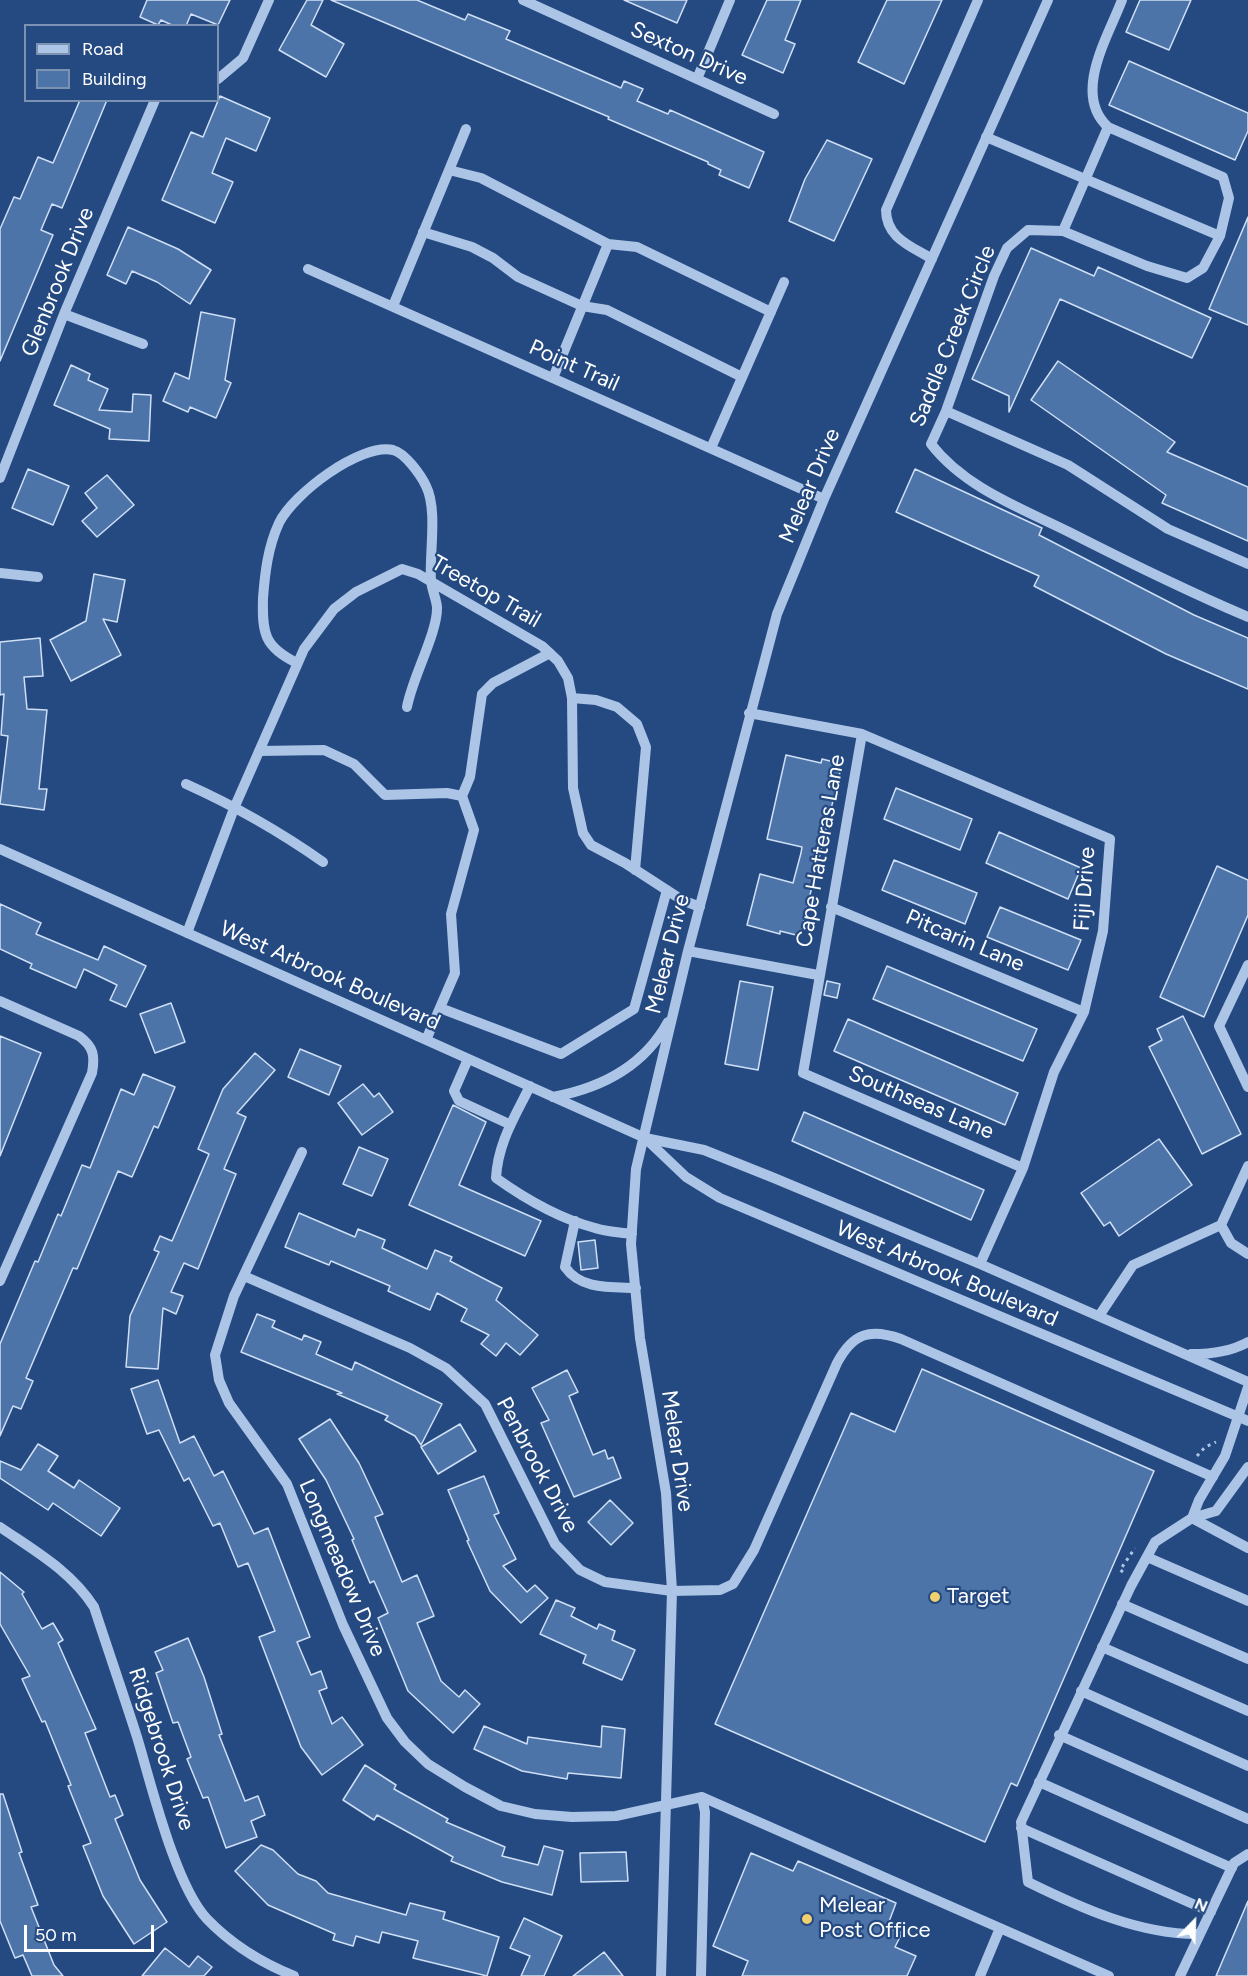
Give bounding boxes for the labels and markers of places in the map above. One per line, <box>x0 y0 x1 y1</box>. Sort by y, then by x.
place label: Target <box>947 1584 1010 1610</box>
marker: Target <box>928 1590 942 1604</box>
place label: Melear Post Office <box>819 1893 931 1945</box>
marker: Melear Post Office <box>800 1912 814 1926</box>

